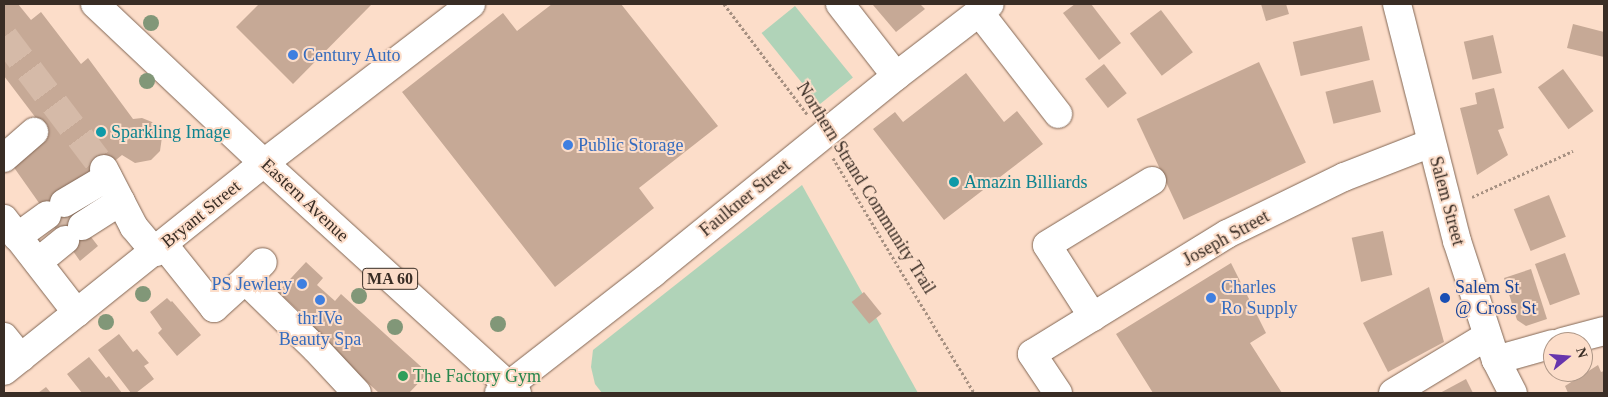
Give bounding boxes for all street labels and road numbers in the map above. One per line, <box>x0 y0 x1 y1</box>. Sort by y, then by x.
street label: Northern Strand Community Trail <box>792 78 940 298</box>
street label: Eastern Avenue <box>256 154 354 246</box>
street label: Salem Street <box>1425 154 1469 248</box>
street label: Faulkner Street <box>695 155 795 241</box>
street label: Bryant Street <box>157 176 245 252</box>
street label: Joseph Street <box>1179 205 1273 271</box>
road number: MA 60 <box>361 266 419 292</box>

